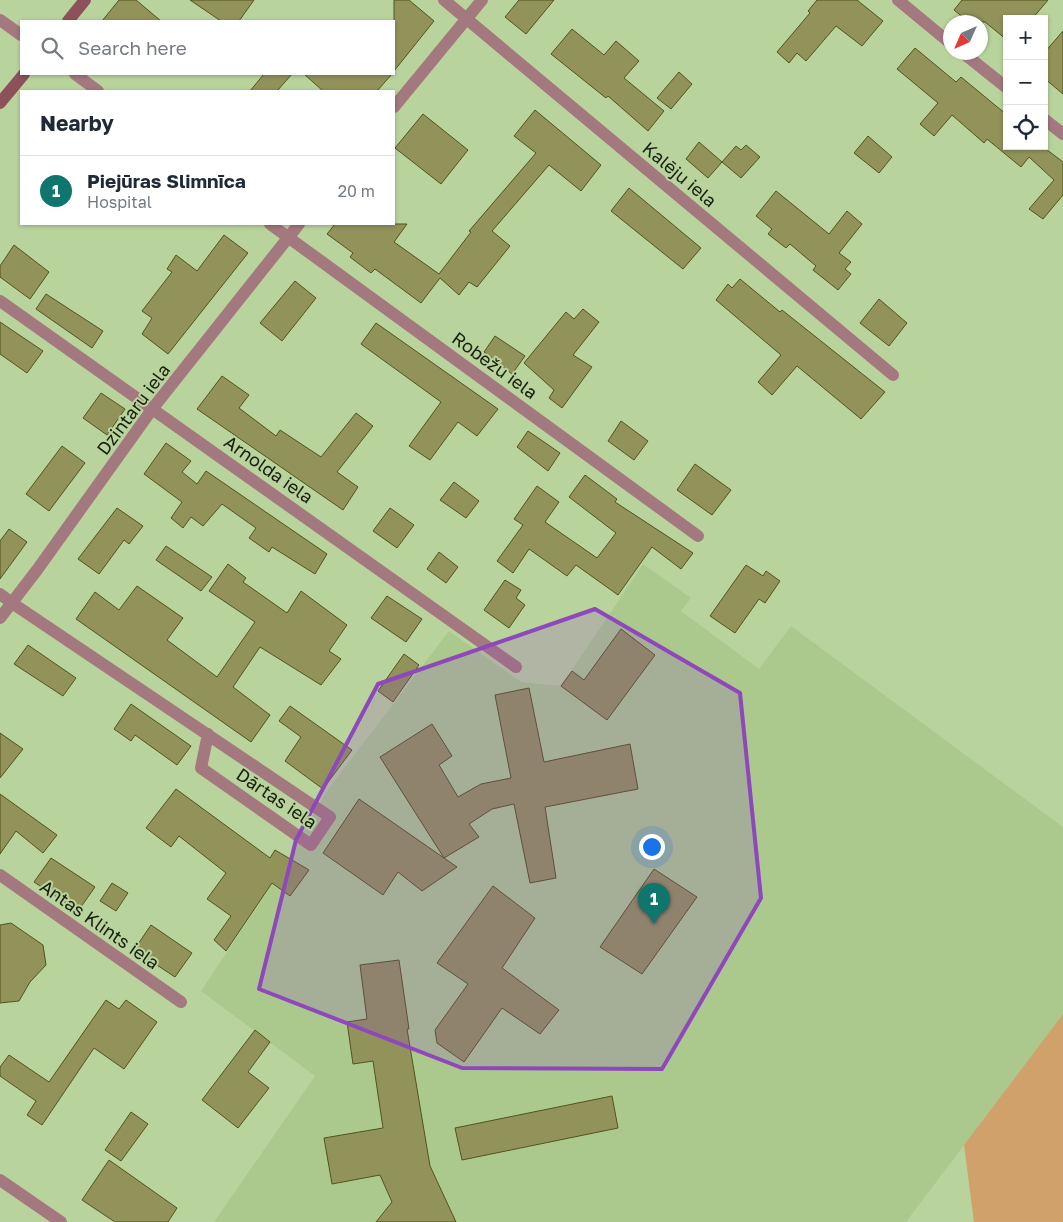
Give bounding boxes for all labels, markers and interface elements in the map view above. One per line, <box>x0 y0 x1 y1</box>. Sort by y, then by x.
north arrow <box>943 15 988 60</box>
map controls <box>1003 15 1048 150</box>
button: + <box>1003 15 1048 60</box>
search box <box>20 20 395 75</box>
icon: search <box>38 34 66 62</box>
text: Search here <box>78 36 187 59</box>
button: − <box>1003 60 1048 105</box>
button: locate <box>1003 105 1048 150</box>
text: Nearby <box>40 110 114 136</box>
street label: Kalēju iela <box>639 137 721 211</box>
text: Piejūras Slimnīca <box>87 169 246 192</box>
text: 1 <box>52 181 60 201</box>
text: 20 m <box>338 181 375 201</box>
text: Hospital <box>87 192 152 212</box>
street label: Robežu iela <box>448 327 542 403</box>
street label: Dzintaru iela <box>92 359 174 459</box>
street label: Arnolda iela <box>220 430 318 508</box>
street label: Dārtas iela <box>232 763 322 833</box>
your location <box>639 834 665 860</box>
street label: Antas Klints iela <box>36 875 164 973</box>
pin: 1 <box>638 883 670 924</box>

